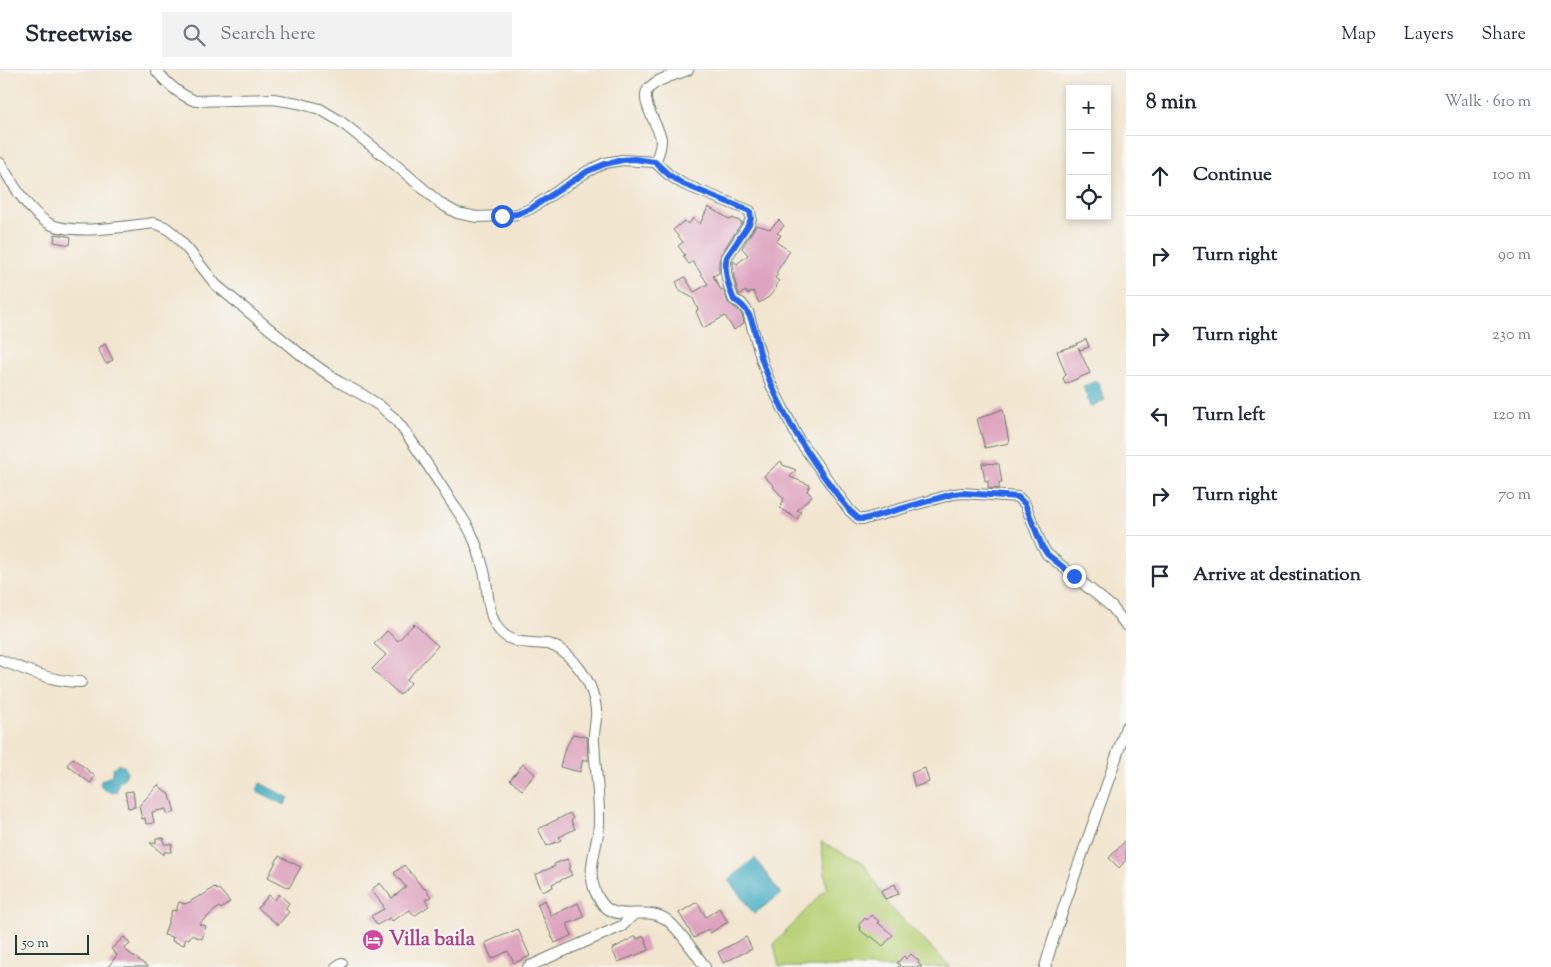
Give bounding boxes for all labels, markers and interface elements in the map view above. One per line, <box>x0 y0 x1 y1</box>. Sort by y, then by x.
search box <box>162 12 512 57</box>
text: Streetwise <box>25 18 132 52</box>
icon: search <box>180 21 208 49</box>
text: Search here <box>220 21 316 48</box>
text: Map <box>1341 22 1376 48</box>
text: Layers <box>1404 22 1454 48</box>
text: Share <box>1482 22 1526 48</box>
map controls <box>1066 85 1111 220</box>
button: + <box>1066 85 1111 130</box>
text: 8 min <box>1146 88 1197 118</box>
text: Walk · 610 m <box>1444 91 1531 114</box>
button: − <box>1066 130 1111 175</box>
icon: ahead <box>1146 162 1174 190</box>
text: Continue <box>1193 162 1272 189</box>
text: 100 m <box>1492 164 1531 187</box>
button: locate <box>1066 175 1111 220</box>
route start <box>491 205 514 228</box>
icon: right <box>1146 242 1174 270</box>
text: Turn right <box>1193 242 1277 269</box>
text: 90 m <box>1498 244 1531 267</box>
icon: right <box>1146 322 1174 350</box>
text: Turn right <box>1193 322 1277 349</box>
text: 230 m <box>1492 324 1531 347</box>
icon: left <box>1146 402 1174 430</box>
text: Turn left <box>1193 402 1265 429</box>
text: 120 m <box>1493 404 1531 427</box>
icon: right <box>1146 482 1174 510</box>
text: Turn right <box>1193 482 1277 509</box>
text: 70 m <box>1498 484 1531 507</box>
icon: arrive <box>1146 562 1174 590</box>
text: Arrive at destination <box>1193 562 1361 589</box>
route end <box>1063 565 1086 588</box>
place label: Villa baila <box>389 926 476 955</box>
hotel icon: Villa baila <box>361 928 385 952</box>
scale bar <box>15 932 89 955</box>
text: 50 m <box>22 934 49 954</box>

